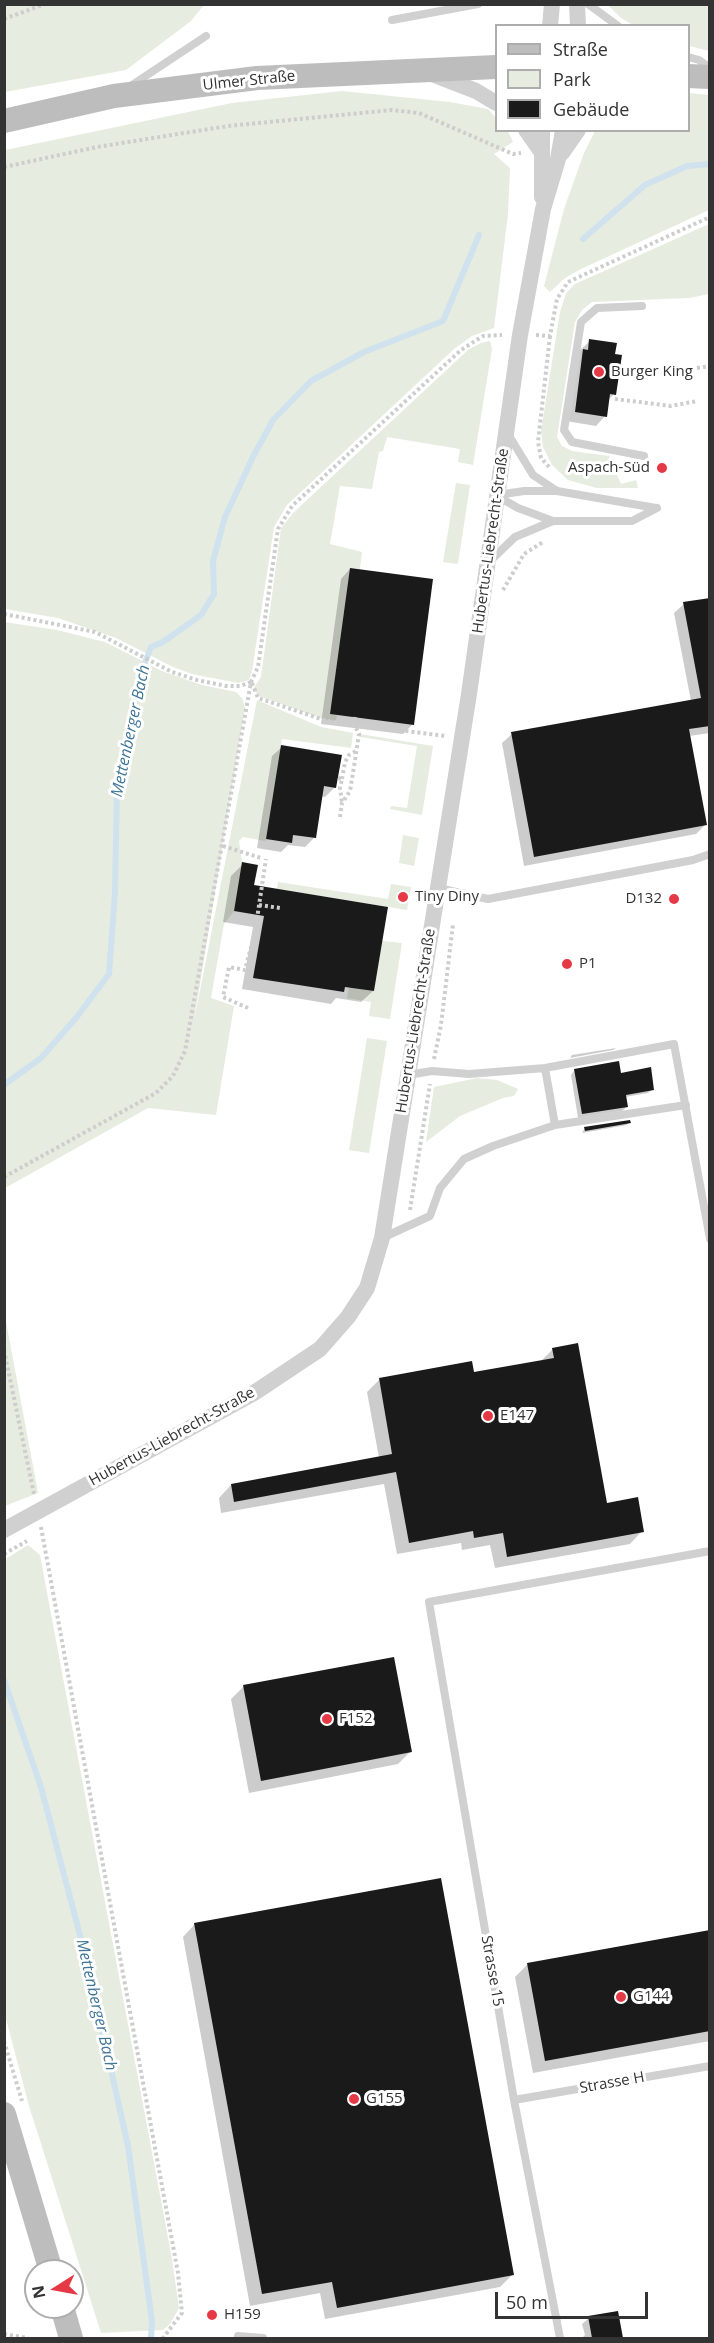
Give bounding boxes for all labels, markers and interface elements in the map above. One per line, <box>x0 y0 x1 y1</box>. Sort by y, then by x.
legend <box>495 24 690 132</box>
text: Straße <box>553 37 608 61</box>
street label: Ulmer Straße <box>202 67 296 95</box>
text: Park <box>553 67 591 91</box>
text: Gebäude <box>553 97 629 121</box>
place label: Burger King <box>611 363 693 381</box>
marker: Burger King <box>592 365 606 379</box>
street label: Hubertus-Liebrecht-Straße <box>469 447 513 635</box>
place label: Aspach-Süd <box>568 459 650 477</box>
marker: Aspach-Süd <box>655 461 669 475</box>
water label: Mettenberger Bach <box>108 663 154 799</box>
place label: Tiny Diny <box>415 888 479 906</box>
marker: Tiny Diny <box>396 890 410 904</box>
place label: D132 <box>625 890 662 908</box>
marker: D132 <box>667 892 681 906</box>
street label: Hubertus-Liebrecht-Straße <box>393 927 439 1115</box>
place label: P1 <box>579 955 597 973</box>
marker: P1 <box>560 957 574 971</box>
street label: Hubertus-Liebrecht-Straße <box>86 1384 258 1490</box>
place label: E147 <box>500 1407 534 1425</box>
marker: E147 <box>481 1409 495 1423</box>
place label: F152 <box>339 1710 372 1728</box>
marker: F152 <box>320 1712 334 1726</box>
street label: Strasse 15 <box>477 1934 507 2008</box>
water label: Mettenberger Bach <box>72 1937 120 2073</box>
place label: G144 <box>633 1988 670 2006</box>
marker: G144 <box>614 1990 628 2004</box>
street label: Strasse H <box>578 2068 646 2098</box>
place label: G155 <box>366 2090 403 2108</box>
marker: G155 <box>347 2092 361 2106</box>
north arrow <box>24 2259 84 2319</box>
scale bar <box>498 2280 651 2318</box>
text: N <box>26 2284 50 2301</box>
text: 50 m <box>506 2290 548 2314</box>
place label: H159 <box>224 2306 261 2324</box>
marker: H159 <box>205 2308 219 2322</box>

